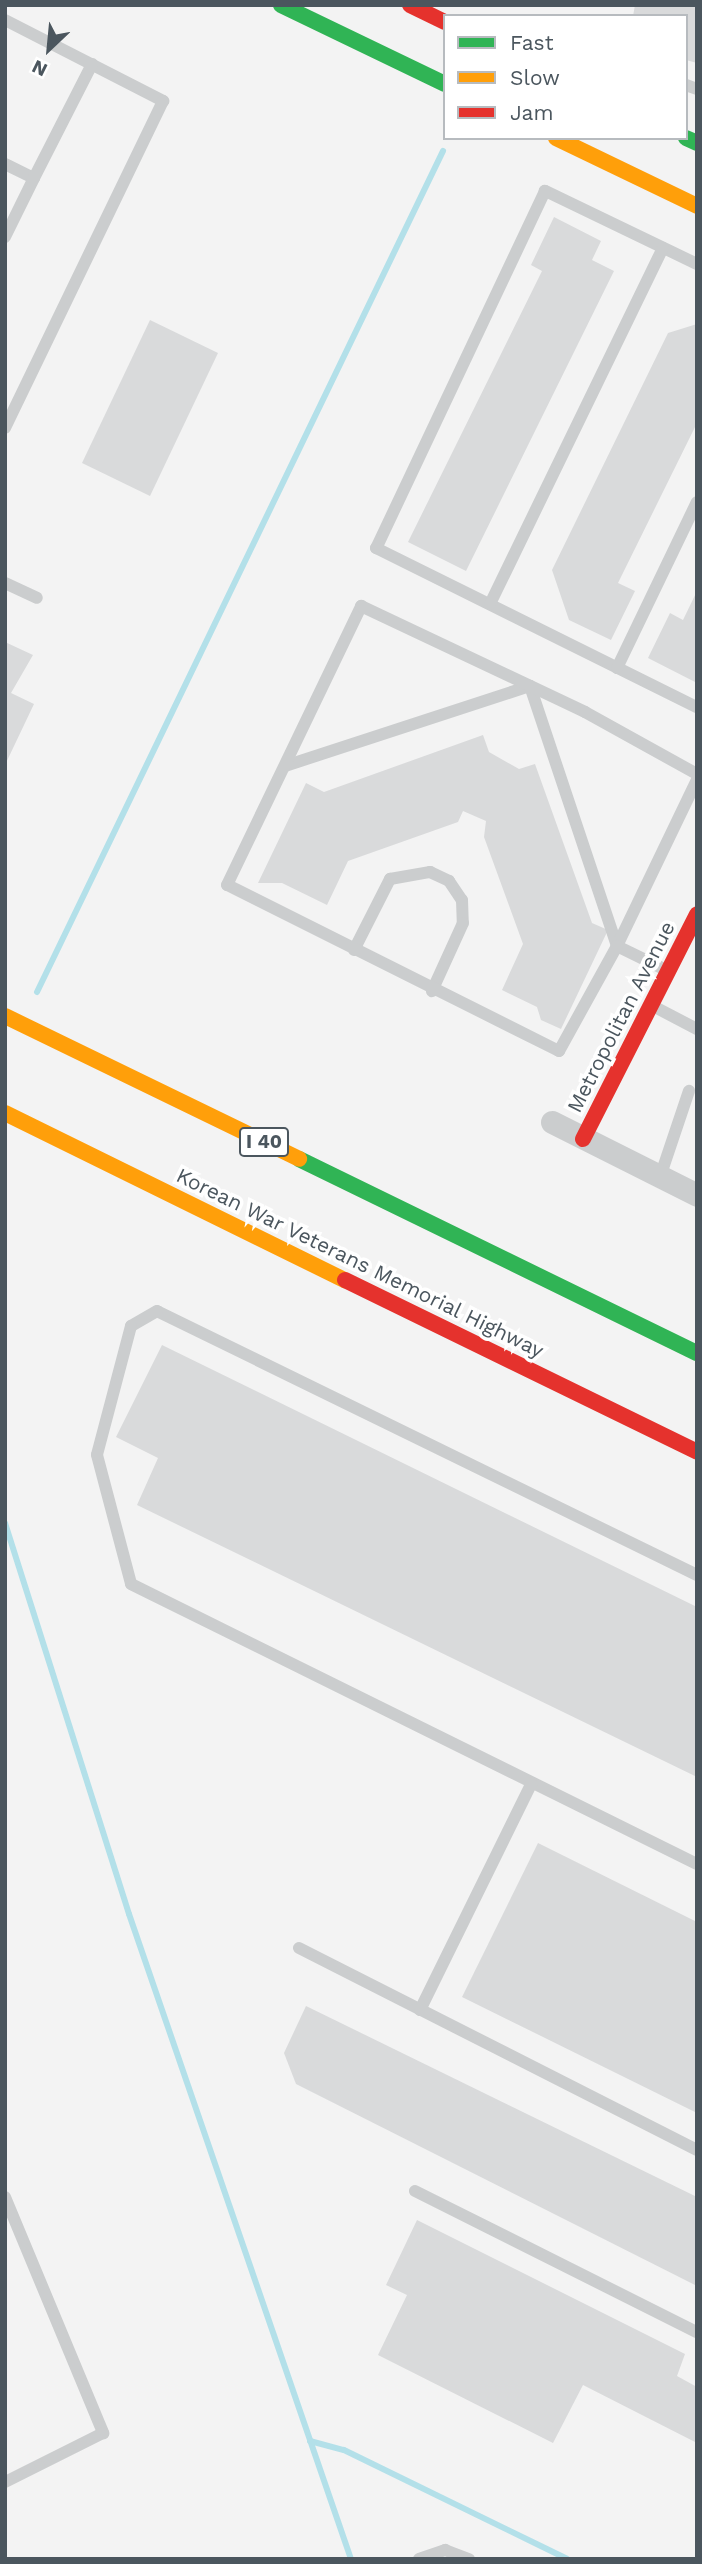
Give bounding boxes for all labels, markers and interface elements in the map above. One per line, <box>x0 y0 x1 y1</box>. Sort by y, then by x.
north arrow <box>14 14 84 84</box>
legend <box>443 14 688 140</box>
text: Fast <box>510 30 554 55</box>
text: N <box>28 55 51 82</box>
text: Slow <box>510 65 560 90</box>
text: Jam <box>510 100 553 125</box>
street label: Metropolitan Avenue <box>562 917 680 1117</box>
road number: I 40 <box>238 1126 290 1158</box>
street label: Korean War Veterans Memorial Highway <box>171 1162 549 1364</box>

